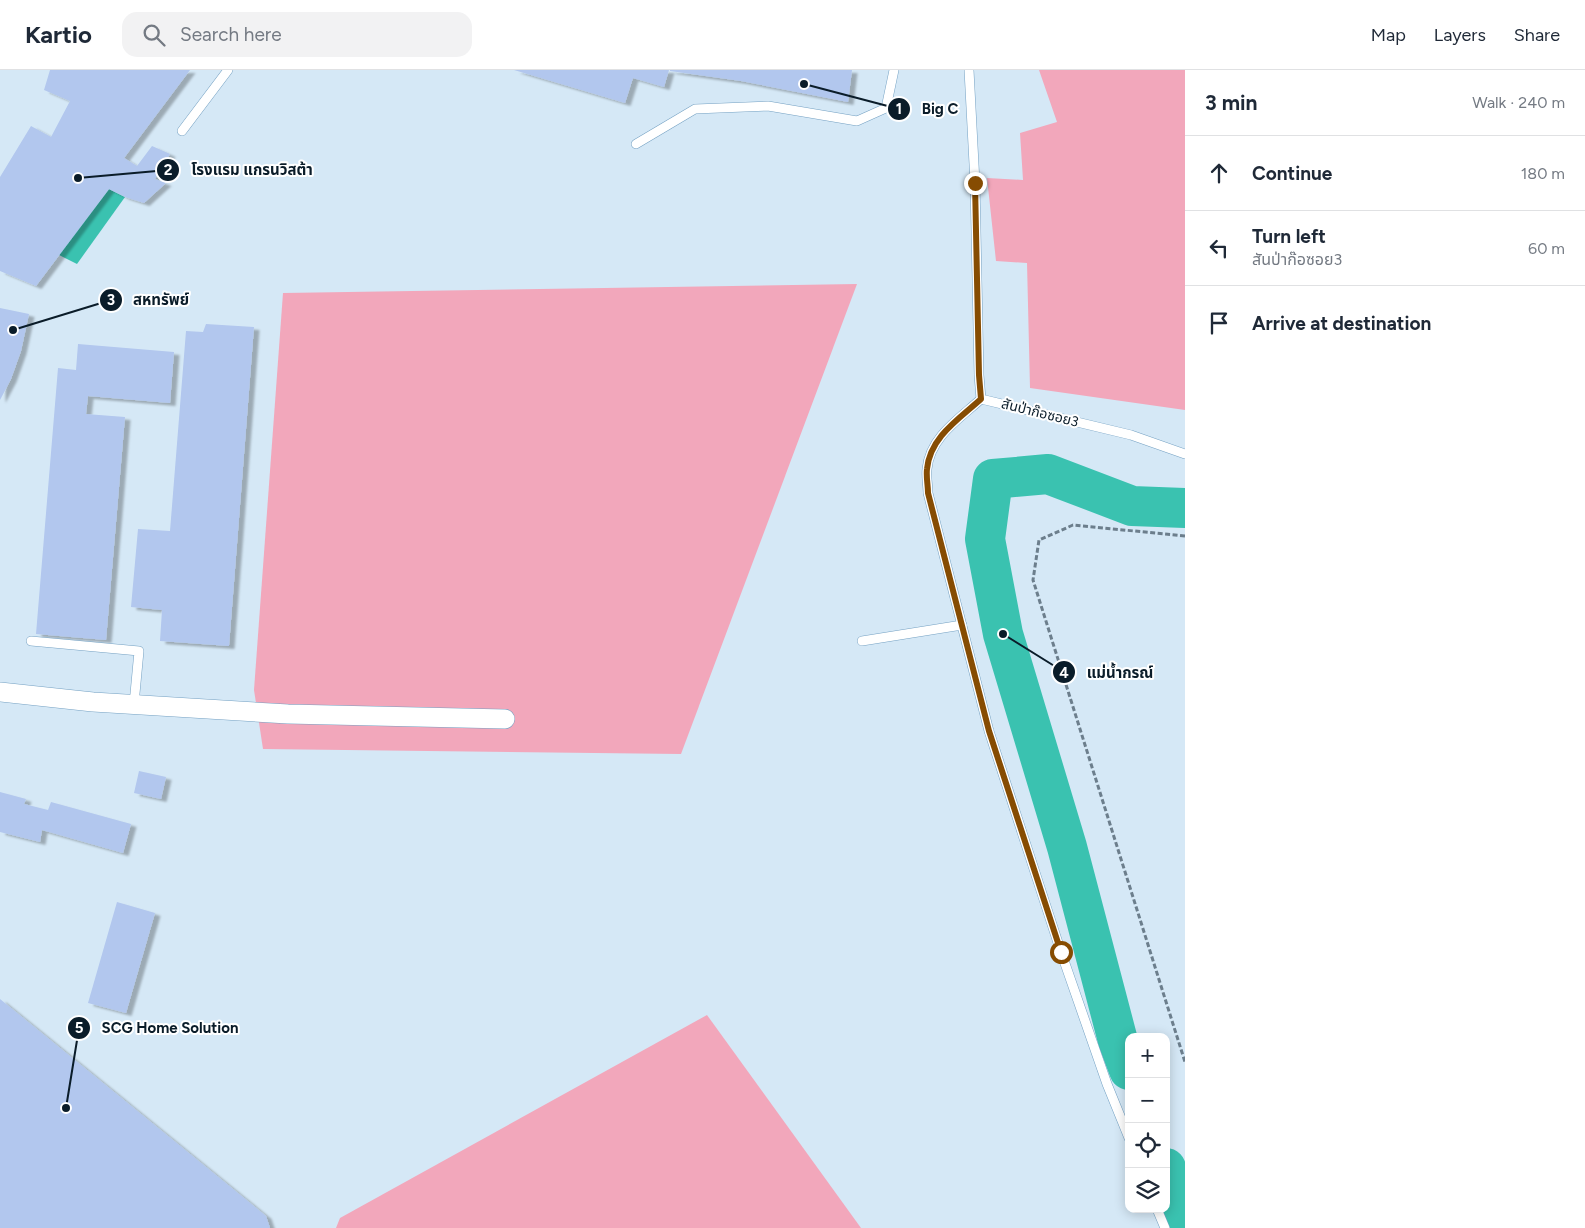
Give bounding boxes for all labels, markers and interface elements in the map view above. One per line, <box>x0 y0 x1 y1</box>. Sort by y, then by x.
search box <box>122 12 472 57</box>
text: Kartio <box>25 20 92 49</box>
icon: search <box>140 21 168 49</box>
text: Search here <box>180 23 282 46</box>
text: Map <box>1371 24 1406 46</box>
text: Layers <box>1434 24 1486 46</box>
text: Share <box>1514 24 1560 46</box>
text: 3 min <box>1205 90 1257 115</box>
text: Walk · 240 m <box>1472 93 1565 112</box>
callout: Big C <box>887 94 968 124</box>
text: 1 <box>896 100 902 118</box>
text: Big C <box>922 100 958 118</box>
callout: โรงแรม แกรนวิสต้า <box>156 155 322 185</box>
icon: ahead <box>1205 159 1233 187</box>
text: 2 <box>164 161 173 179</box>
text: โรงแรม แกรนวิสต้า <box>191 161 313 179</box>
text: Continue <box>1252 162 1332 185</box>
text: 180 m <box>1521 164 1565 183</box>
route end <box>964 172 987 195</box>
text: Turn left <box>1252 225 1326 248</box>
icon: left <box>1205 234 1233 262</box>
text: 60 m <box>1528 239 1565 258</box>
text: สันป่าก๊อซอย3 <box>1252 250 1342 269</box>
callout: สหทรัพย์ <box>98 285 199 315</box>
text: 3 <box>107 291 115 309</box>
text: สหทรัพย์ <box>133 291 189 309</box>
icon: arrive <box>1205 309 1233 337</box>
text: Arrive at destination <box>1252 312 1431 335</box>
street label: สันป่าก๊อซอย3 <box>1000 395 1080 431</box>
callout: แม่น้ำกรณ์ <box>1051 657 1163 687</box>
text: แม่น้ำกรณ์ <box>1087 662 1153 682</box>
text: 4 <box>1059 664 1069 682</box>
route start <box>1050 941 1073 964</box>
callout: SCG Home Solution <box>67 1013 248 1043</box>
text: 5 <box>75 1019 84 1037</box>
text: SCG Home Solution <box>102 1019 238 1037</box>
map controls <box>1125 1033 1170 1213</box>
button: + <box>1125 1033 1170 1078</box>
button: − <box>1125 1078 1170 1123</box>
button: locate <box>1125 1123 1170 1168</box>
button: layers <box>1125 1168 1170 1213</box>

